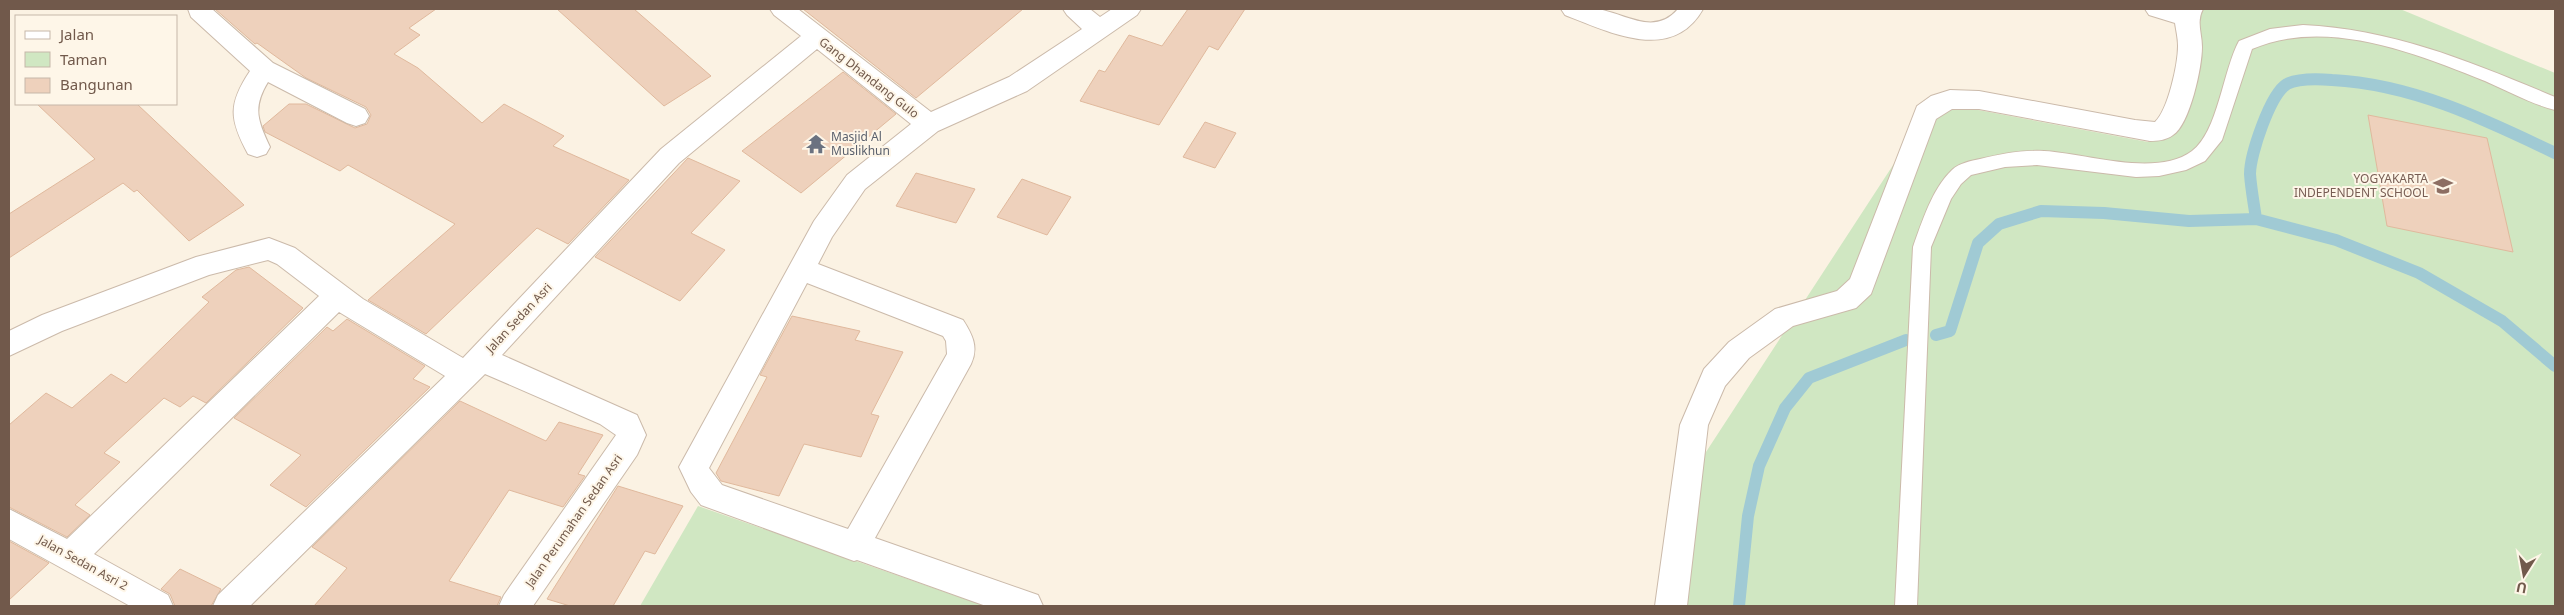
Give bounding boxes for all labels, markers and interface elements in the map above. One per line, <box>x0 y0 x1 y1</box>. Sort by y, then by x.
legend <box>15 15 178 105</box>
text: Jalan <box>58 24 94 44</box>
street label: Gang Dhandang Gulo <box>816 33 923 122</box>
text: Taman <box>60 49 107 69</box>
text: Bangunan <box>60 74 133 94</box>
place label: Masjid Al Muslikhun <box>831 128 890 159</box>
temple icon: Masjid Al Muslikhun <box>805 133 827 155</box>
place label: YOGYAKARTA INDEPENDENT SCHOOL <box>2294 170 2428 201</box>
school or university icon: YOGYAKARTA INDEPENDENT SCHOOL <box>2432 175 2454 197</box>
street label: Jalan Sedan Asri <box>481 279 555 357</box>
street label: Jalan Perumahan Sedan Asri <box>520 451 626 591</box>
street label: Jalan Sedan Asri 2 <box>35 530 131 594</box>
north arrow <box>2499 550 2549 600</box>
text: U <box>2514 578 2528 599</box>

